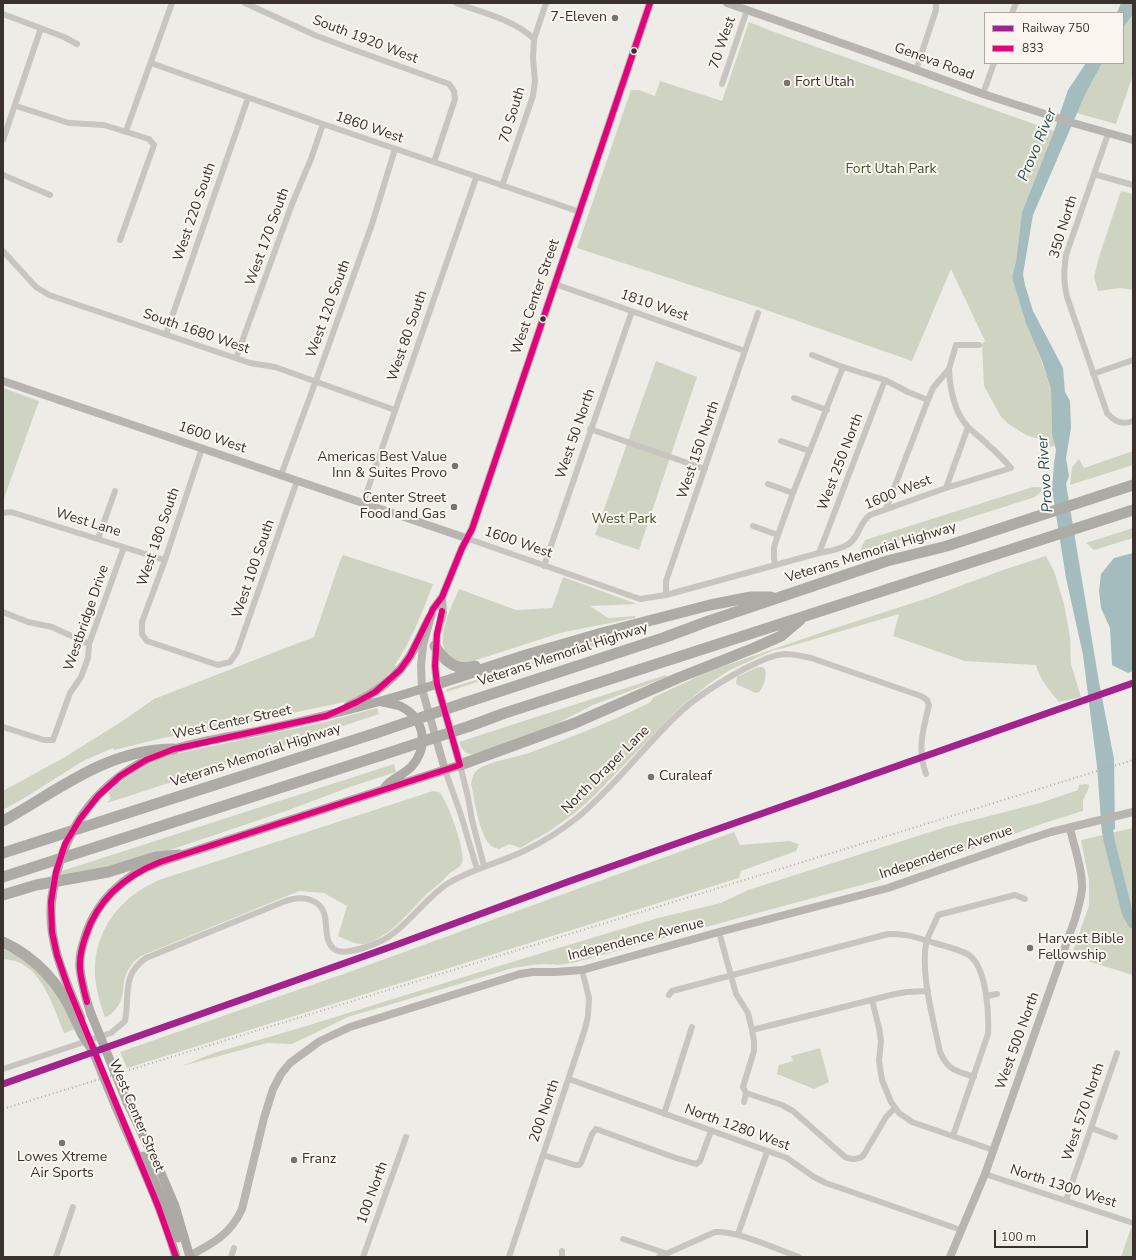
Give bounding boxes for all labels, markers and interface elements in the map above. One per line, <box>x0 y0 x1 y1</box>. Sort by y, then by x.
place label: 7-Eleven <box>551 10 607 26</box>
street label: South 1920 West <box>310 12 420 68</box>
legend <box>984 12 1124 64</box>
marker: 7-Eleven <box>610 13 620 23</box>
street label: 70 West <box>706 15 740 71</box>
text: Railway 750 <box>1022 20 1090 36</box>
street label: Geneva Road <box>892 40 976 84</box>
text: 833 <box>1022 40 1044 56</box>
unlabelled marker <box>629 46 639 56</box>
place label: Fort Utah <box>795 75 855 91</box>
marker: Fort Utah <box>782 78 792 88</box>
street label: 70 South <box>497 85 529 145</box>
water label: Provo River <box>1015 106 1061 184</box>
street label: 1860 West <box>333 109 405 147</box>
street label: West 220 South <box>170 161 220 263</box>
park label: Fort Utah Park <box>845 162 937 178</box>
street label: West 170 South <box>242 186 294 288</box>
street label: 350 North <box>1046 193 1082 261</box>
street label: West Center Street <box>508 237 564 357</box>
street label: West 120 South <box>303 258 355 360</box>
street label: 1810 West <box>618 287 690 325</box>
street label: West 80 South <box>385 288 431 384</box>
street label: South 1680 West <box>141 306 251 358</box>
unlabelled marker <box>538 314 548 324</box>
street label: West 50 North <box>553 387 599 481</box>
street label: West 150 North <box>674 399 724 501</box>
street label: West 250 North <box>815 411 867 513</box>
street label: 1600 West <box>176 419 248 457</box>
water label: Provo River <box>1034 435 1058 513</box>
place label: Americas Best Value Inn & Suites Provo <box>317 450 447 482</box>
marker: Americas Best Value Inn & Suites Provo <box>450 461 460 471</box>
street label: 1600 West <box>862 472 934 514</box>
street label: West 180 South <box>134 486 184 588</box>
place label: Center Street Food and Gas <box>360 491 446 524</box>
marker: Center Street Food and Gas <box>449 502 459 512</box>
street label: West Lane <box>53 505 123 541</box>
park label: West Park <box>591 512 657 528</box>
street label: West 100 South <box>229 518 279 620</box>
street label: Veterans Memorial Highway <box>783 519 959 587</box>
street label: 1600 West <box>482 524 554 562</box>
street label: Westbridge Drive <box>61 563 113 673</box>
street label: Veterans Memorial Highway <box>476 620 650 690</box>
street label: West Center Street <box>171 702 293 744</box>
street label: Veterans Memorial Highway <box>169 721 343 791</box>
street label: North Draper Lane <box>559 723 653 817</box>
place label: Curaleaf <box>659 769 712 785</box>
marker: Curaleaf <box>646 772 656 782</box>
street label: Independence Avenue <box>877 822 1015 884</box>
street label: Independence Avenue <box>566 915 706 965</box>
place label: Harvest Bible Fellowship <box>1038 932 1124 964</box>
marker: Harvest Bible Fellowship <box>1025 943 1035 953</box>
street label: West 500 North <box>993 990 1043 1092</box>
street label: West Center Street <box>105 1057 167 1175</box>
street label: West 570 North <box>1059 1061 1109 1163</box>
street label: 200 North <box>526 1077 564 1145</box>
street label: North 1280 West <box>682 1101 792 1155</box>
marker: Lowes Xtreme Air Sports <box>57 1138 67 1148</box>
place label: Lowes Xtreme Air Sports <box>17 1150 107 1182</box>
place label: Franz <box>302 1152 336 1168</box>
marker: Franz <box>289 1155 299 1165</box>
street label: 100 North <box>354 1160 392 1226</box>
street label: North 1300 West <box>1008 1162 1118 1212</box>
scale bar <box>996 1222 1090 1248</box>
text: 100 m <box>1001 1229 1036 1245</box>

